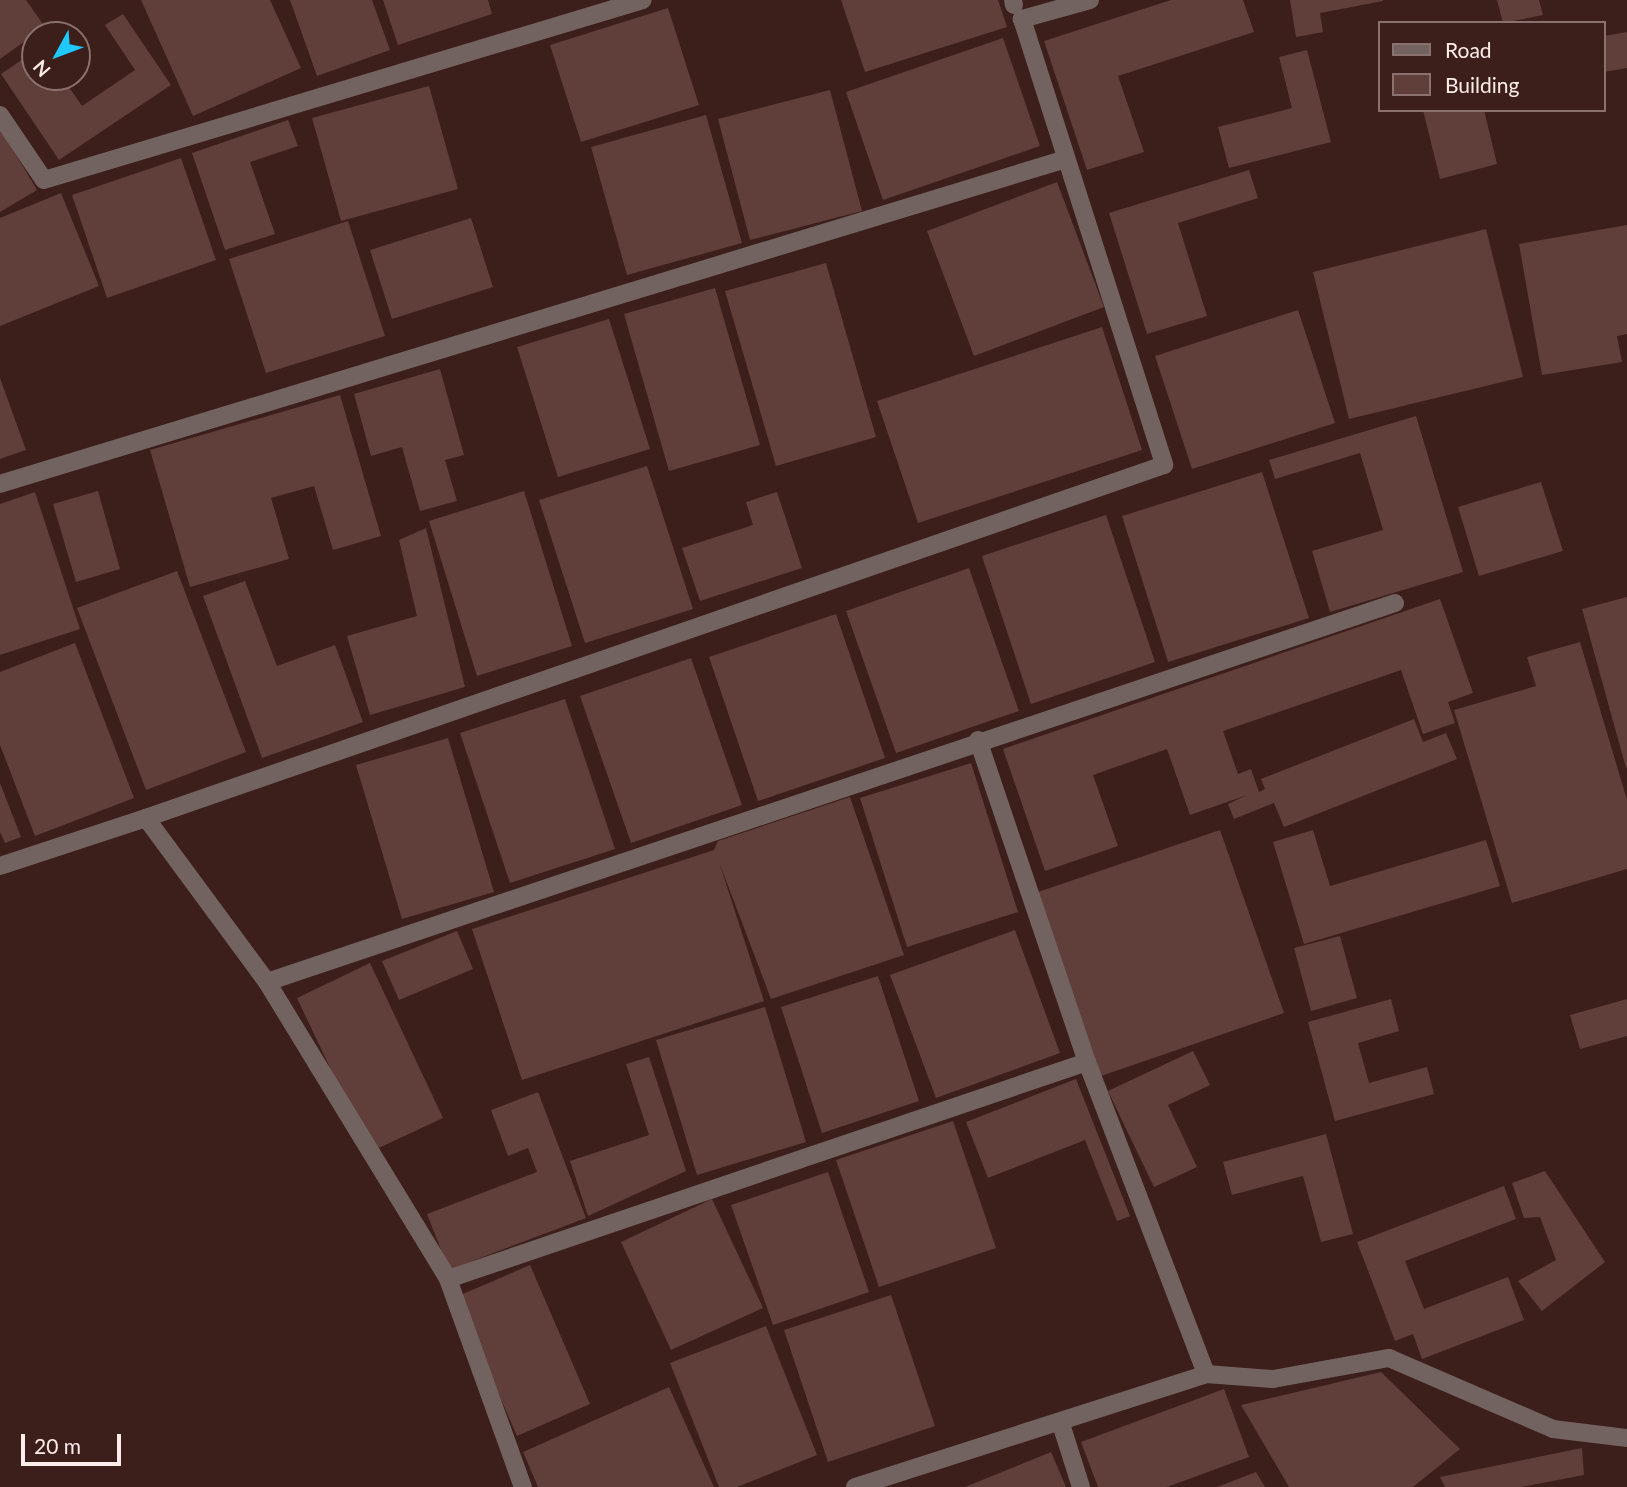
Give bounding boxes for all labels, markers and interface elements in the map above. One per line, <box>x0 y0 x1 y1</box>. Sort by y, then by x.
north arrow <box>21 21 91 91</box>
legend <box>1378 21 1606 112</box>
text: Road <box>1445 37 1492 62</box>
text: N <box>28 56 55 82</box>
text: Building <box>1445 72 1520 97</box>
scale bar <box>24 1420 124 1464</box>
text: 20 m <box>34 1433 81 1458</box>

